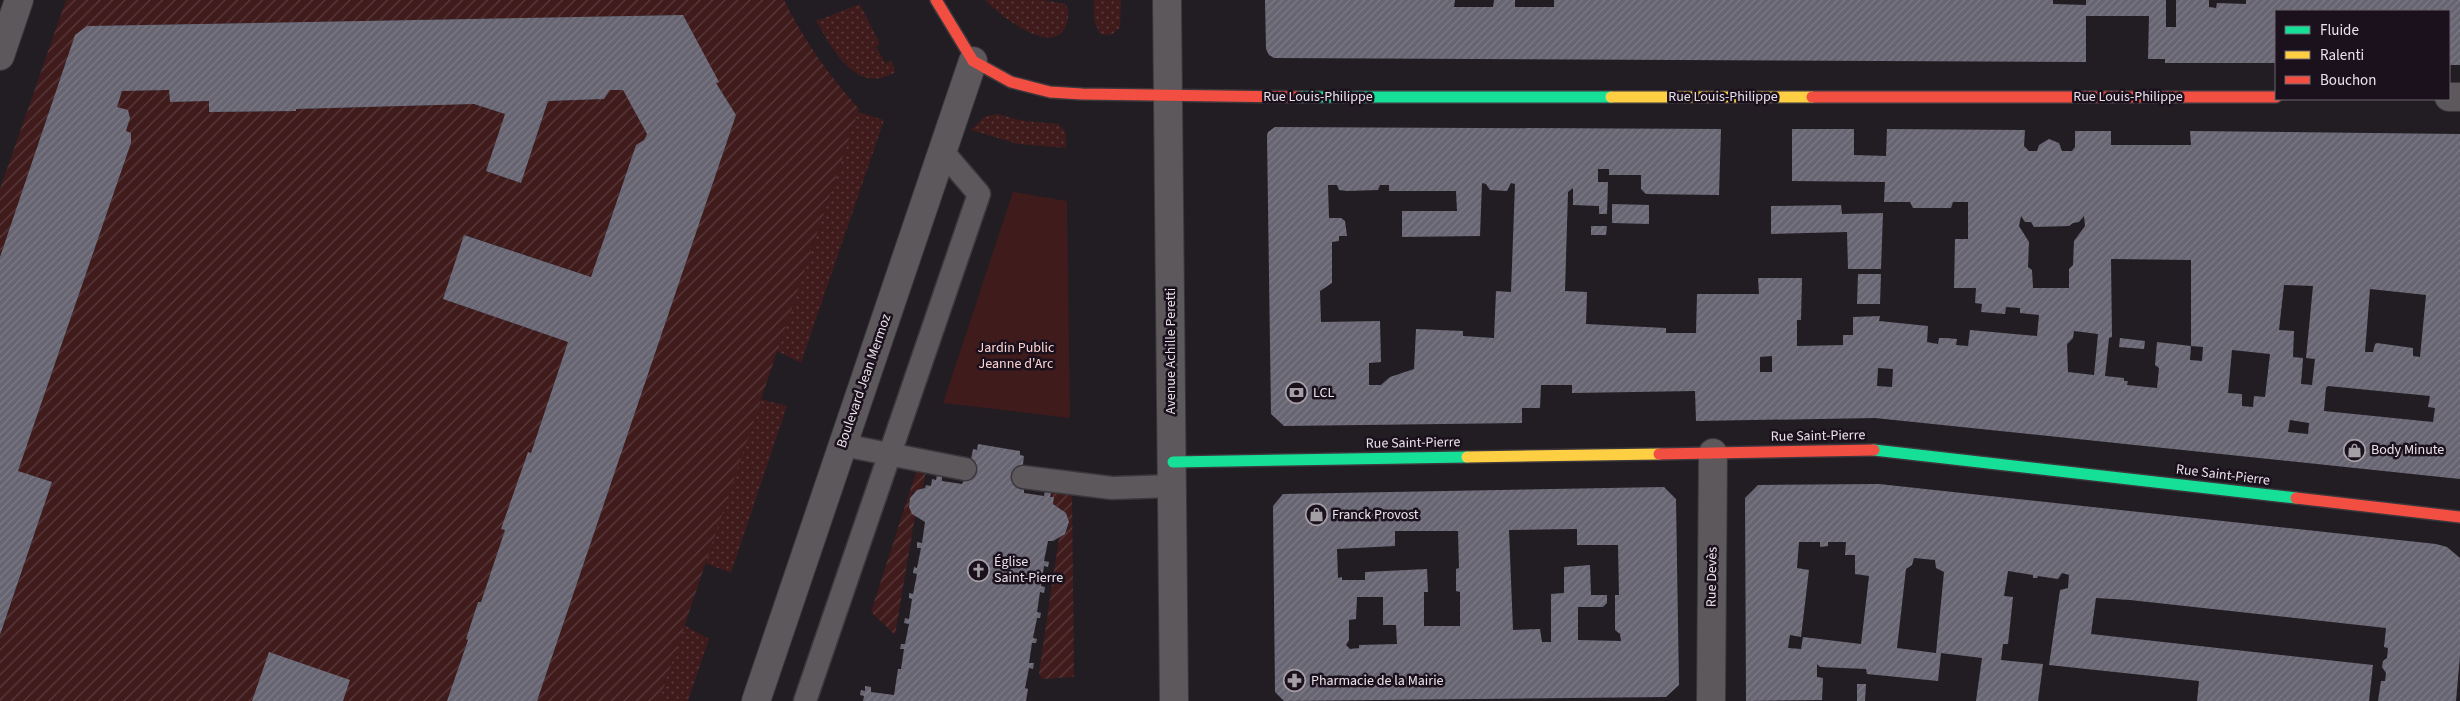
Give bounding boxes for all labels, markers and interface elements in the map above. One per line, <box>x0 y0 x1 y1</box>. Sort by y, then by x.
legend <box>2275 10 2450 100</box>
text: Fluide <box>2320 20 2359 41</box>
text: Ralenti <box>2320 45 2364 66</box>
text: Bouchon <box>2320 70 2376 91</box>
street label: Rue Louis-Philippe <box>1263 87 1373 107</box>
street label: Rue Louis-Philippe <box>1668 87 1778 107</box>
street label: Rue Louis-Philippe <box>2073 87 2183 107</box>
street label: Avenue Achille Peretti <box>1161 288 1181 414</box>
street label: Boulevard Jean Mermoz <box>832 311 896 451</box>
park label: Jardin Public Jeanne d'Arc <box>978 338 1055 374</box>
bank icon: LCL <box>1285 381 1309 405</box>
place label: LCL <box>1313 383 1334 403</box>
street label: Rue Saint-Pierre <box>1771 425 1865 447</box>
street label: Rue Saint-Pierre <box>1366 432 1460 454</box>
shop icon: Body Minute <box>2343 438 2367 462</box>
place label: Body Minute <box>2371 440 2444 460</box>
street label: Rue Saint-Pierre <box>2175 459 2271 491</box>
shop icon: Franck Provost <box>1304 503 1328 527</box>
place label: Franck Provost <box>1332 505 1419 525</box>
street label: Rue Devès <box>1701 547 1723 607</box>
place label: Église Saint-Pierre <box>994 552 1063 588</box>
church icon: Église Saint-Pierre <box>966 558 990 582</box>
pharmacy icon: Pharmacie de la Mairie <box>1283 669 1307 693</box>
place label: Pharmacie de la Mairie <box>1311 671 1444 691</box>

